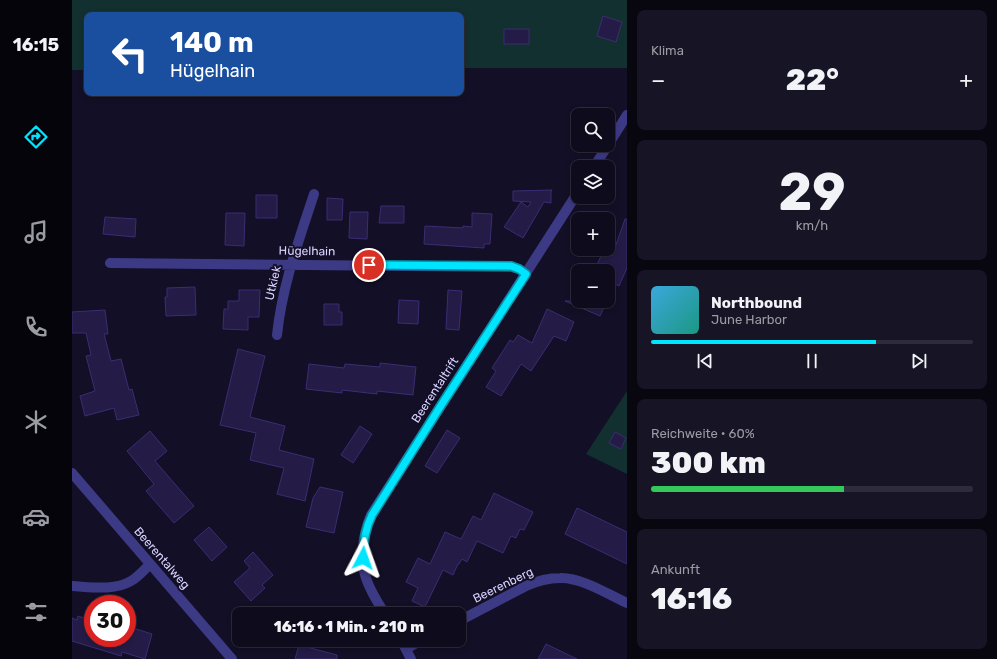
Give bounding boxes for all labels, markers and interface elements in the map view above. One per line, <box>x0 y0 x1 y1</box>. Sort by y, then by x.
text: 140 m <box>170 26 254 59</box>
icon: left <box>104 28 156 80</box>
text: 16:15 <box>13 34 59 56</box>
text: Klima <box>651 43 684 58</box>
text: Hügelhain <box>170 60 255 82</box>
text: 22° <box>786 62 839 98</box>
text: − <box>651 67 665 94</box>
text: + <box>959 67 973 94</box>
map controls <box>571 108 615 308</box>
button: search <box>571 108 615 152</box>
icon: directions <box>22 123 50 151</box>
button: layers <box>571 160 615 204</box>
text: 29 <box>778 161 846 223</box>
button: + <box>571 212 615 256</box>
icon: music <box>22 218 50 246</box>
text: km/h <box>796 218 828 233</box>
street label: Hügelhain <box>279 244 335 258</box>
pin <box>352 248 386 282</box>
icon: arrive <box>358 254 380 276</box>
street label: Utkiek <box>262 264 284 302</box>
button: − <box>571 264 615 308</box>
text: Northbound <box>711 294 802 312</box>
text: June Harbor <box>711 312 787 327</box>
icon: phone <box>22 313 50 341</box>
icon: previous <box>694 350 716 372</box>
icon: pause <box>801 350 823 372</box>
icon: next <box>908 350 930 372</box>
street label: Beerentaltrift <box>409 354 462 425</box>
icon: climate <box>22 408 50 436</box>
text: Reichweite · 60% <box>651 426 755 441</box>
text: 300 km <box>651 445 766 481</box>
icon: car <box>22 503 50 531</box>
street label: Beerentalweg <box>131 524 193 592</box>
position arrow <box>342 537 384 579</box>
text: Ankunft <box>651 562 700 577</box>
street label: Beerenberg <box>471 564 535 606</box>
text: 16:16 <box>651 581 732 617</box>
speed limit sign: 30 <box>84 595 136 647</box>
icon: filters <box>22 598 50 626</box>
text: 16:16 · 1 Min. · 210 m <box>274 618 424 636</box>

